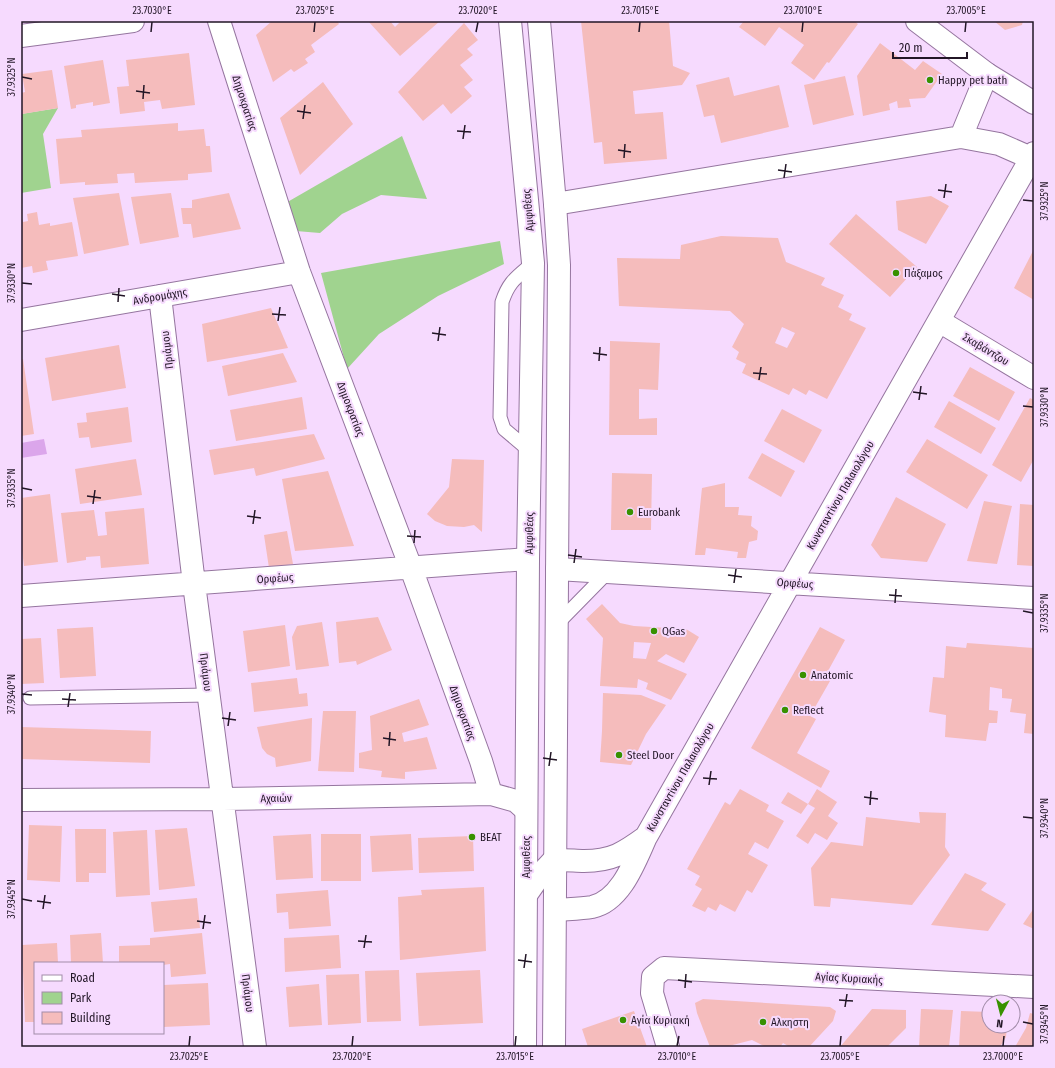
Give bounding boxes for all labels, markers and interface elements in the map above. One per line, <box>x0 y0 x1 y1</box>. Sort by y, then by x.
text: 23.7030°E <box>132 5 172 17</box>
text: 23.7025°E <box>296 5 334 17</box>
text: 23.7020°E <box>458 5 498 17</box>
text: 23.7015°E <box>621 5 659 17</box>
text: 23.7010°E <box>784 5 823 17</box>
text: 23.7005°E <box>946 5 986 17</box>
scale bar <box>893 34 967 60</box>
text: 20 m <box>899 41 923 55</box>
text: 37.9325°N <box>6 57 18 97</box>
street label: Δημοκρατίας <box>229 74 260 133</box>
place label: Happy pet bath <box>938 74 1007 87</box>
marker: Happy pet bath <box>925 75 935 85</box>
text: 37.9325°N <box>1039 181 1051 221</box>
street label: Αμφιθέας <box>520 188 537 232</box>
text: 37.9330°N <box>6 263 18 303</box>
place label: Πάξαμος <box>904 267 943 280</box>
marker: Πάξαμος <box>891 268 901 278</box>
street label: Ανδρομάχης <box>132 285 188 308</box>
street label: Πριάμου <box>159 330 176 370</box>
street label: Σκαβάντζου <box>960 331 1011 368</box>
street label: Δημοκρατίας <box>334 380 367 439</box>
text: 37.9330°N <box>1039 387 1051 427</box>
street label: Κωνσταντίνου Παλαιολόγου <box>804 439 877 552</box>
text: 37.9335°N <box>6 468 18 508</box>
place label: Eurobank <box>638 506 681 519</box>
marker: Eurobank <box>625 507 635 517</box>
street label: Αμφιθέας <box>523 511 536 554</box>
street label: Ορφέως <box>256 571 294 586</box>
street label: Ορφέως <box>776 576 814 591</box>
text: 37.9335°N <box>1039 593 1051 633</box>
place label: QGas <box>662 625 686 638</box>
marker: QGas <box>649 626 659 636</box>
street label: Πριάμου <box>197 652 214 692</box>
place label: Anatomic <box>811 669 853 682</box>
marker: Anatomic <box>798 670 808 680</box>
text: 37.9340°N <box>6 674 18 714</box>
street label: Δημοκρατίας <box>447 684 479 743</box>
place label: Reflect <box>793 704 824 717</box>
marker: Reflect <box>780 705 790 715</box>
street label: Κωνσταντίνου Παλαιολόγου <box>644 721 717 834</box>
place label: Steel Door <box>627 749 674 762</box>
marker: Steel Door <box>614 750 624 760</box>
street label: Αχαιών <box>260 792 292 805</box>
text: 37.9340°N <box>1039 798 1051 838</box>
place label: ΒΕΑΤ <box>480 831 502 844</box>
marker: ΒΕΑΤ <box>467 832 477 842</box>
street label: Αμφιθέας <box>520 836 533 878</box>
text: 37.9345°N <box>6 879 18 919</box>
legend <box>34 962 164 1034</box>
street label: Αγίας Κυριακής <box>815 970 884 987</box>
text: Road <box>70 971 95 985</box>
street label: Πριάμου <box>239 973 256 1013</box>
text: Park <box>70 991 92 1005</box>
north arrow <box>981 994 1021 1034</box>
text: 37.9345°N <box>1039 1004 1051 1044</box>
text: Building <box>70 1011 111 1025</box>
place label: Αγία Κυριακή <box>631 1014 690 1027</box>
marker: Αγία Κυριακή <box>618 1015 628 1025</box>
place label: Αλκηστη <box>771 1016 809 1029</box>
marker: Αλκηστη <box>758 1017 768 1027</box>
text: N <box>996 1017 1004 1030</box>
text: 23.7025°E <box>170 1051 208 1063</box>
text: 23.7020°E <box>332 1051 372 1063</box>
text: 23.7015°E <box>496 1051 534 1063</box>
text: 23.7010°E <box>658 1051 697 1063</box>
text: 23.7005°E <box>820 1051 860 1063</box>
text: 23.7000°E <box>983 1051 1023 1063</box>

